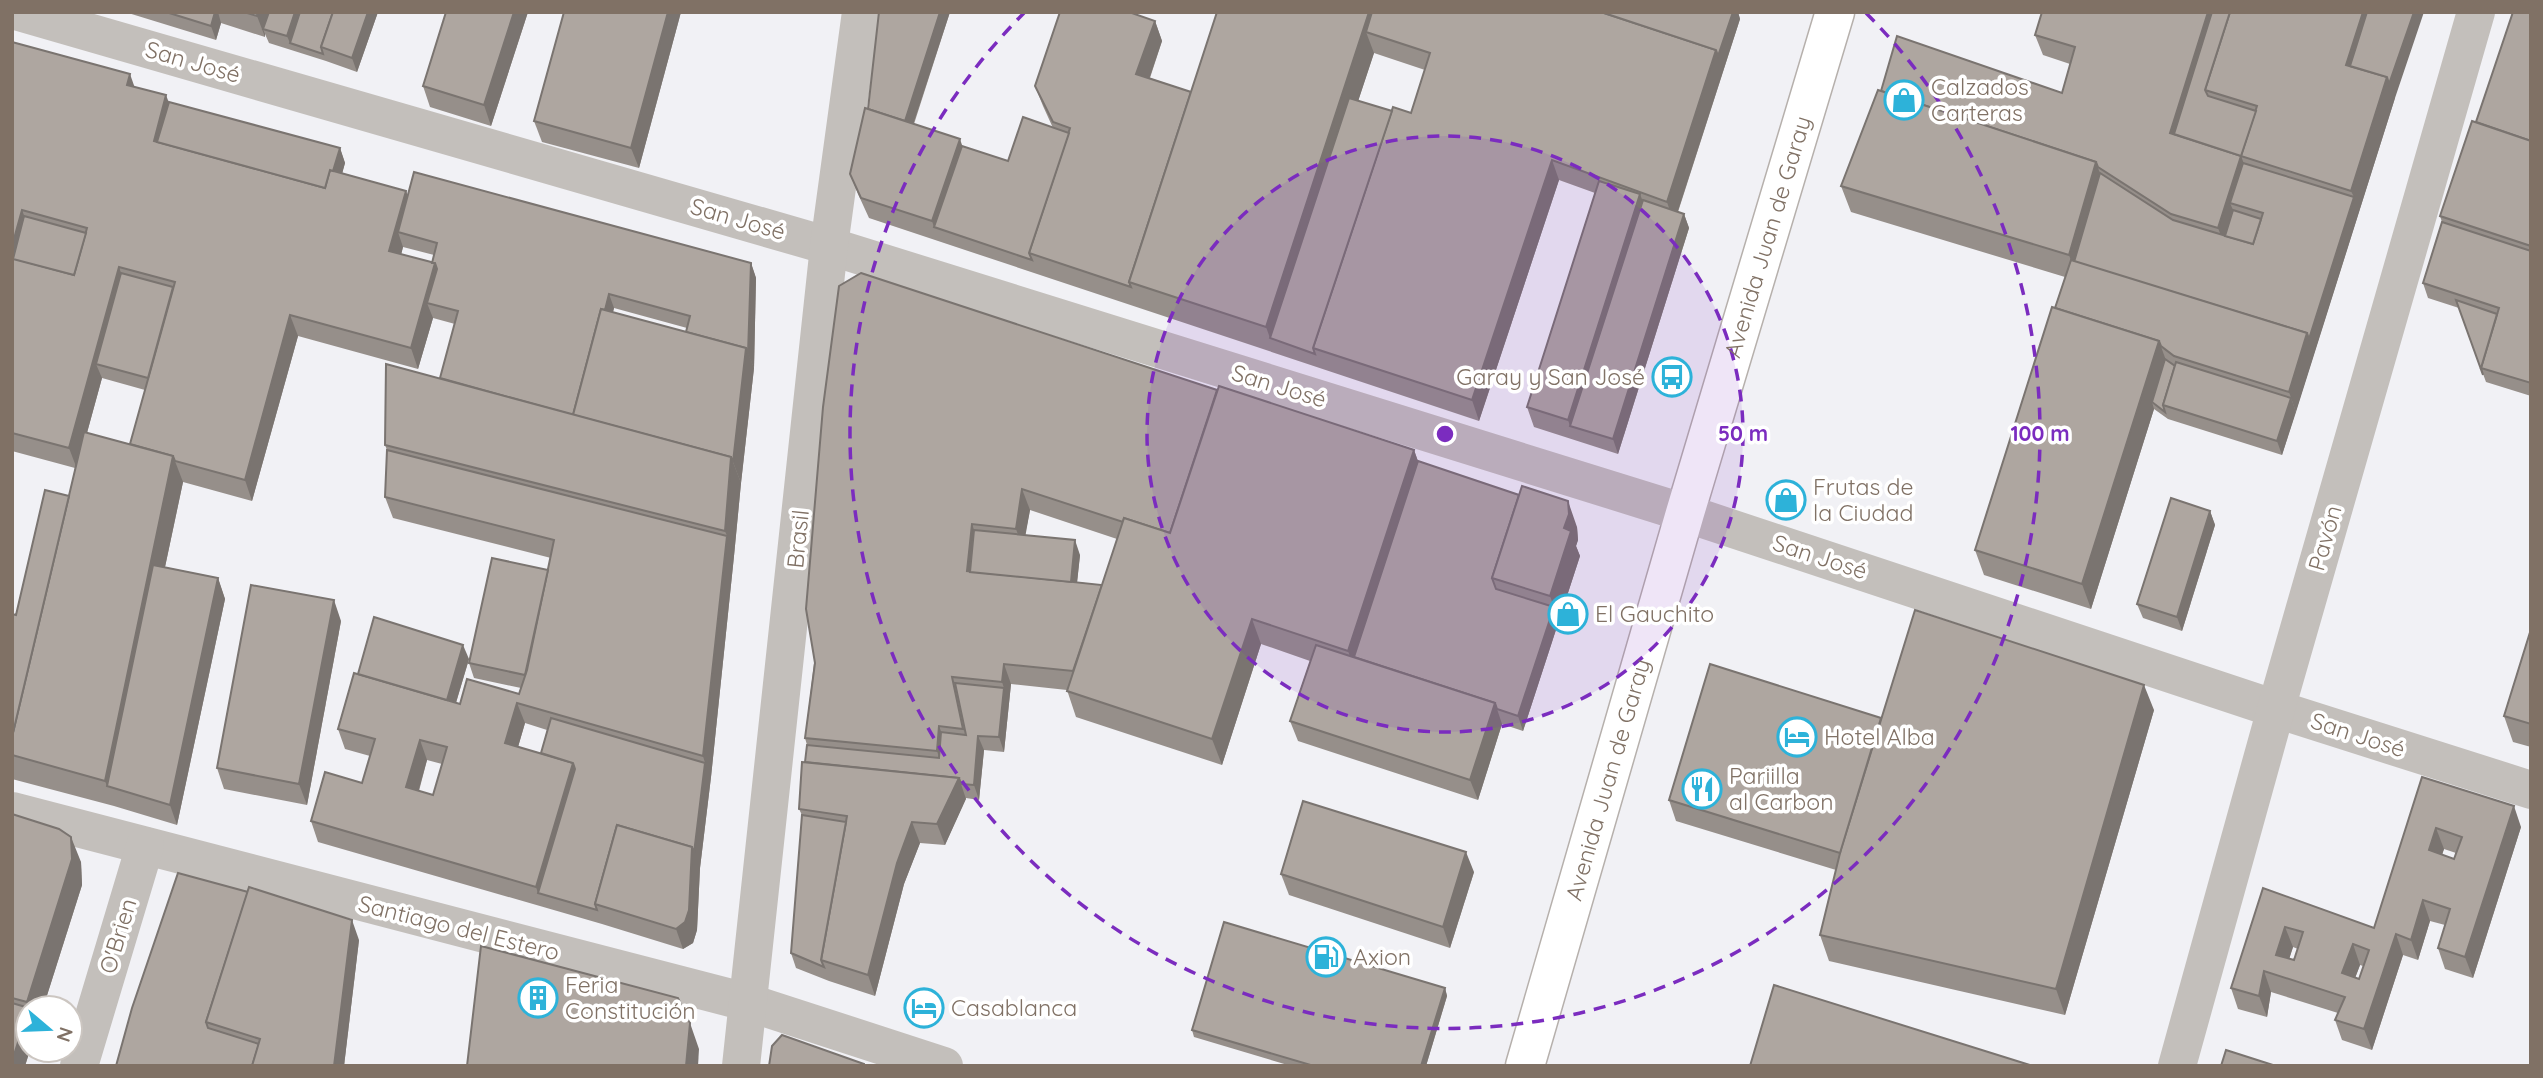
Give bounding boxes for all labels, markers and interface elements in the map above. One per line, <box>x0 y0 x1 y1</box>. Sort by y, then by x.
street label: San José <box>142 34 244 89</box>
place label: Calzados Carteras <box>1931 72 2029 127</box>
shop icon: Calzados Carteras <box>1883 79 1925 121</box>
street label: Avenida Juan de Garay <box>1717 112 1817 361</box>
street label: San José <box>687 191 789 246</box>
bus stop icon: Garay y San José <box>1651 356 1693 398</box>
street label: San José <box>1228 357 1330 414</box>
place label: Garay y San José <box>1456 362 1645 391</box>
text: 50 m <box>1718 420 1768 446</box>
text: 100 m <box>2010 420 2070 446</box>
centre of rings <box>1433 422 1457 446</box>
place label: Frutas de la Ciudad <box>1813 472 1914 527</box>
shop icon: Frutas de la Ciudad <box>1765 479 1807 521</box>
street label: Pavón <box>2301 502 2348 574</box>
street label: Brasil <box>780 508 815 570</box>
street label: San José <box>1769 528 1871 585</box>
shop icon: El Gauchito <box>1547 593 1589 635</box>
place label: El Gauchito <box>1595 599 1714 628</box>
street label: Avenida Juan de Garay <box>1559 655 1656 904</box>
street label: San José <box>2307 706 2409 763</box>
hotel icon: Hotel Alba <box>1776 716 1818 758</box>
place label: Hotel Alba <box>1824 722 1935 751</box>
place label: Pariilla al Carbon <box>1729 761 1833 816</box>
restaurant icon: Pariilla al Carbon <box>1681 768 1723 810</box>
street label: Santiago del Estero <box>356 889 563 967</box>
street label: O'Brien <box>92 895 143 977</box>
fuel station icon: Axion <box>1305 936 1347 978</box>
place label: Axion <box>1353 942 1411 971</box>
place label: Feria Constitución <box>565 970 696 1025</box>
building icon: Feria Constitución <box>517 977 559 1019</box>
hotel icon: Casablanca <box>903 987 945 1029</box>
place label: Casablanca <box>951 993 1077 1022</box>
north arrow <box>14 994 84 1064</box>
text: N <box>51 1024 79 1045</box>

